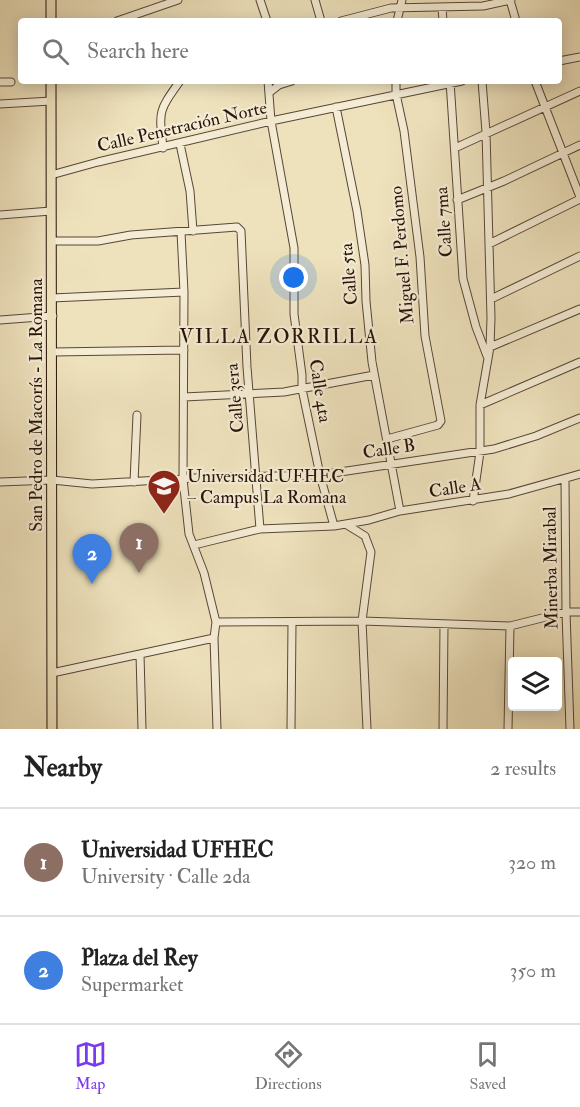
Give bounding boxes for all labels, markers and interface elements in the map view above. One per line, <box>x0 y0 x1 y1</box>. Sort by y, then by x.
search box <box>18 18 562 84</box>
icon: search <box>39 35 72 68</box>
text: Search here <box>87 37 189 65</box>
street label: Calle Penetración Norte <box>95 96 270 158</box>
street label: Miguel F. Perdomo <box>384 185 419 325</box>
street label: Calle 7ma <box>430 185 458 258</box>
street label: Calle 5ta <box>335 241 363 306</box>
your location <box>279 263 308 292</box>
street label: San Pedro de Macorís - La Romana <box>25 278 48 532</box>
district label: VILLA ZORRILLA <box>179 324 379 349</box>
street label: Calle 4ta <box>304 358 336 425</box>
street label: Calle 3era <box>220 362 249 434</box>
street label: Calle B <box>361 434 417 464</box>
place label: Universidad UFHEC – Campus La Romana <box>187 465 347 509</box>
school or university icon: Universidad UFHEC – Campus La Romana <box>146 468 182 515</box>
street label: Calle A <box>427 472 483 503</box>
street label: Minerba Mirabal <box>538 506 564 630</box>
pin: 1 <box>120 524 158 573</box>
pin: 2 <box>72 534 112 584</box>
map controls <box>508 657 562 711</box>
button: layers <box>508 657 562 711</box>
text: Nearby <box>24 752 102 784</box>
text: 2 results <box>490 756 556 781</box>
text: Universidad UFHEC <box>81 836 274 864</box>
text: 1 <box>40 850 47 875</box>
text: 320 m <box>508 850 556 875</box>
text: University · Calle 2da <box>81 864 251 889</box>
text: Plaza del Rey <box>81 944 198 972</box>
text: 2 <box>38 958 49 983</box>
text: 350 m <box>510 958 556 983</box>
text: Supermarket <box>81 972 184 997</box>
tab: Map <box>74 1038 107 1094</box>
tab: Directions <box>255 1038 322 1094</box>
tab: Saved <box>470 1038 506 1094</box>

